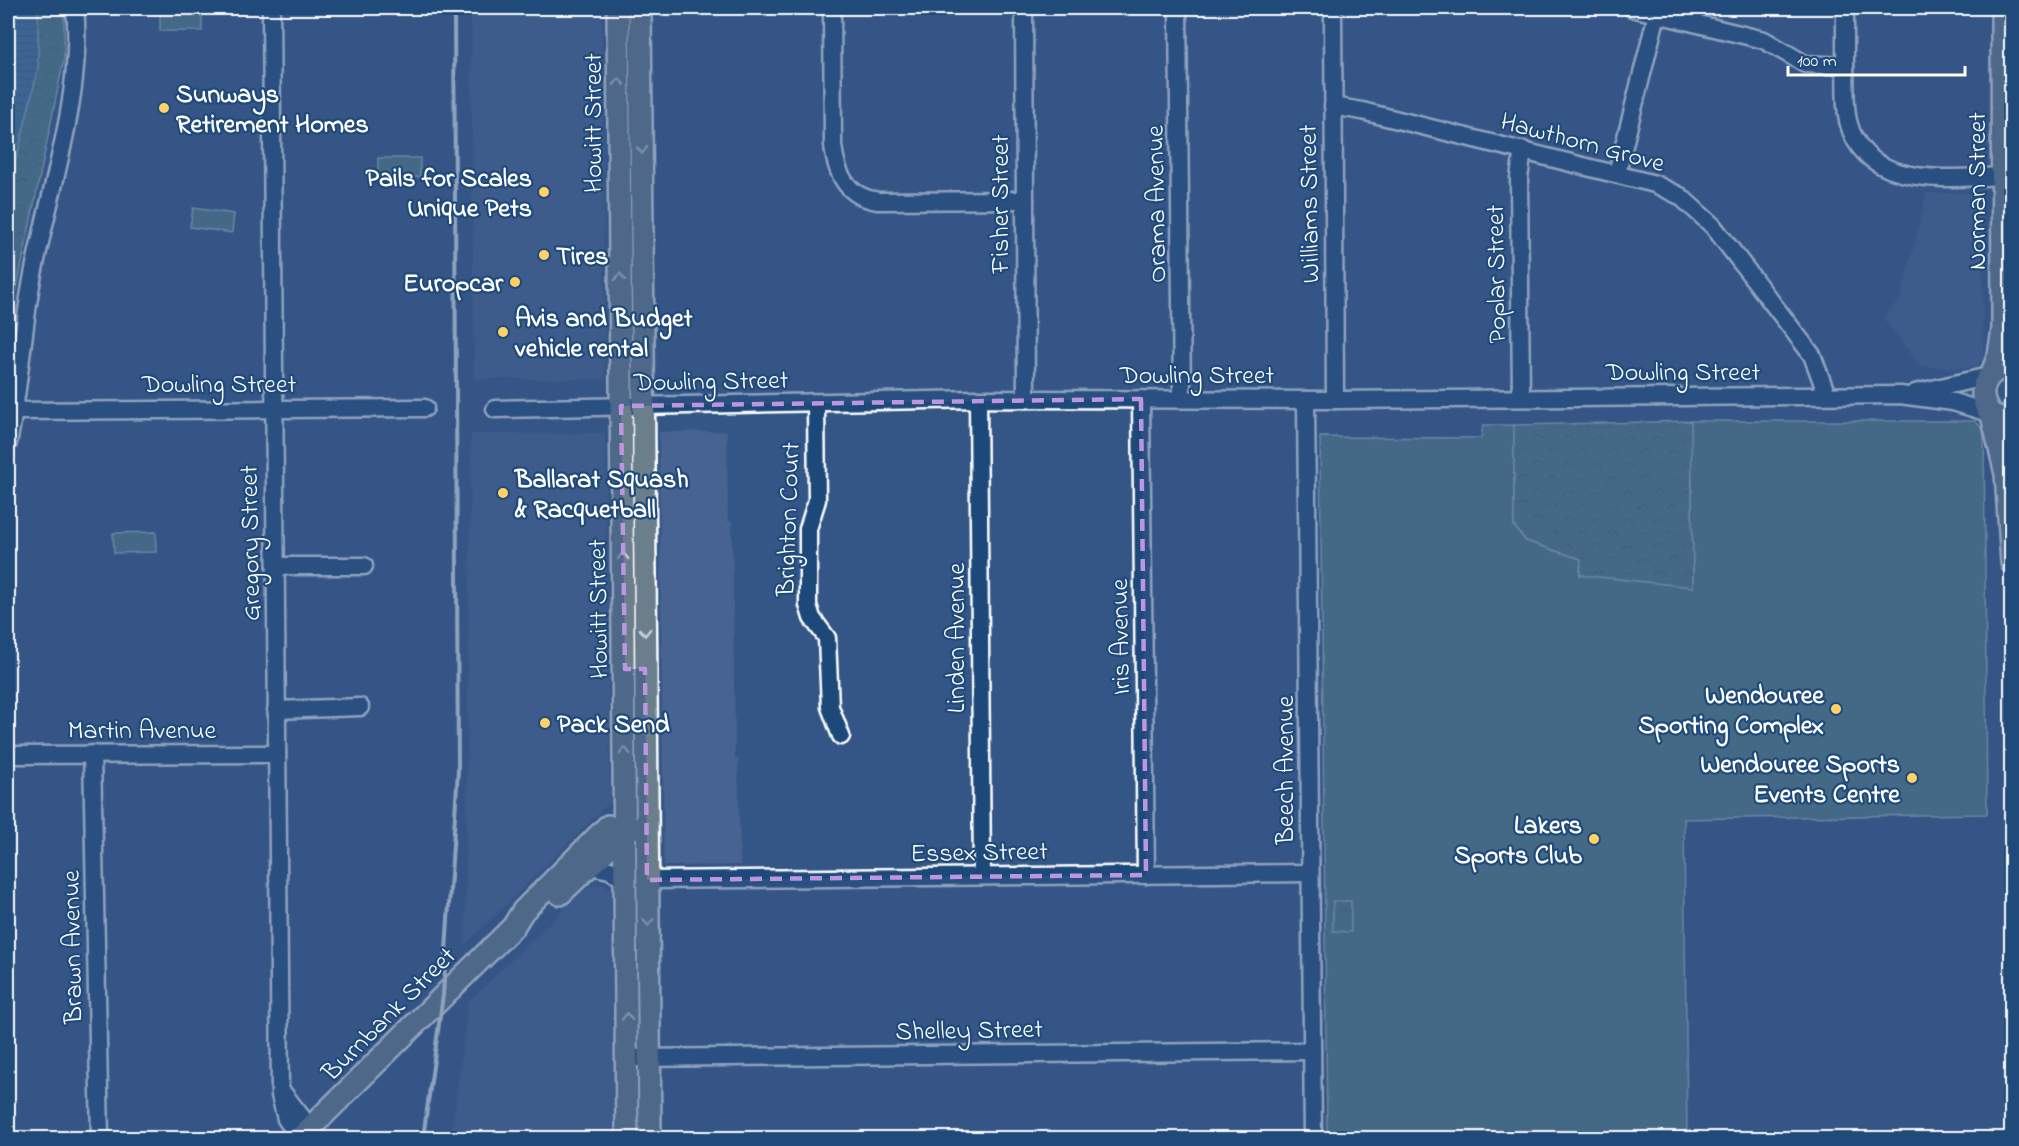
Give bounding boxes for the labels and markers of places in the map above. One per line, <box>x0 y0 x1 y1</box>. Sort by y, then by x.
place label: Sunways Retirement Homes <box>176 77 369 145</box>
marker: Sunways Retirement Homes <box>157 101 171 115</box>
place label: Pails for Scales Unique Pets <box>366 161 532 229</box>
marker: Pails for Scales Unique Pets <box>537 185 551 199</box>
place label: Tires <box>556 239 609 277</box>
marker: Tires <box>537 248 551 262</box>
place label: Europcar <box>403 266 504 304</box>
marker: Europcar <box>508 275 522 289</box>
place label: Avis and Budget vehicle rental <box>514 301 693 369</box>
marker: Avis and Budget vehicle rental <box>496 325 510 339</box>
place label: Ballarat Squash & Racquetball <box>514 462 689 530</box>
marker: Ballarat Squash & Racquetball <box>496 486 510 500</box>
place label: Wendouree Sporting Complex <box>1638 678 1825 747</box>
marker: Wendouree Sporting Complex <box>1829 702 1843 716</box>
place label: Pack Send <box>557 707 670 745</box>
marker: Pack Send <box>538 716 552 730</box>
place label: Wendouree Sports Events Centre <box>1700 747 1901 815</box>
marker: Wendouree Sports Events Centre <box>1905 771 1919 785</box>
place label: Lakers Sports Club <box>1454 808 1582 876</box>
marker: Lakers Sports Club <box>1587 832 1601 846</box>

